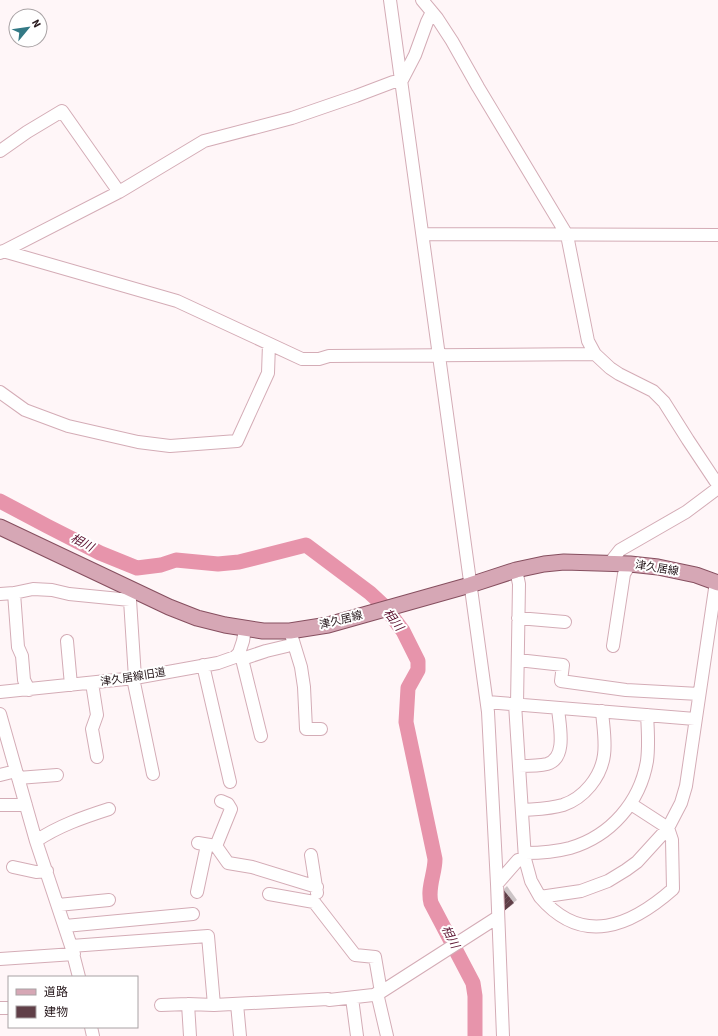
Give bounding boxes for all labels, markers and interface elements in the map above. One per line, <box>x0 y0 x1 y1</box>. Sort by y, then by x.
north arrow <box>8 8 48 48</box>
text: N <box>28 17 45 30</box>
water label: 相川 <box>67 530 98 557</box>
street label: 津久居線 <box>634 557 680 579</box>
water label: 相川 <box>379 605 408 636</box>
street label: 津久居線 <box>318 607 364 633</box>
street label: 津久居線旧道 <box>99 664 167 690</box>
water label: 相川 <box>437 922 464 953</box>
legend <box>8 976 138 1028</box>
text: 道路 <box>44 984 68 1001</box>
text: 建物 <box>44 1004 68 1021</box>

